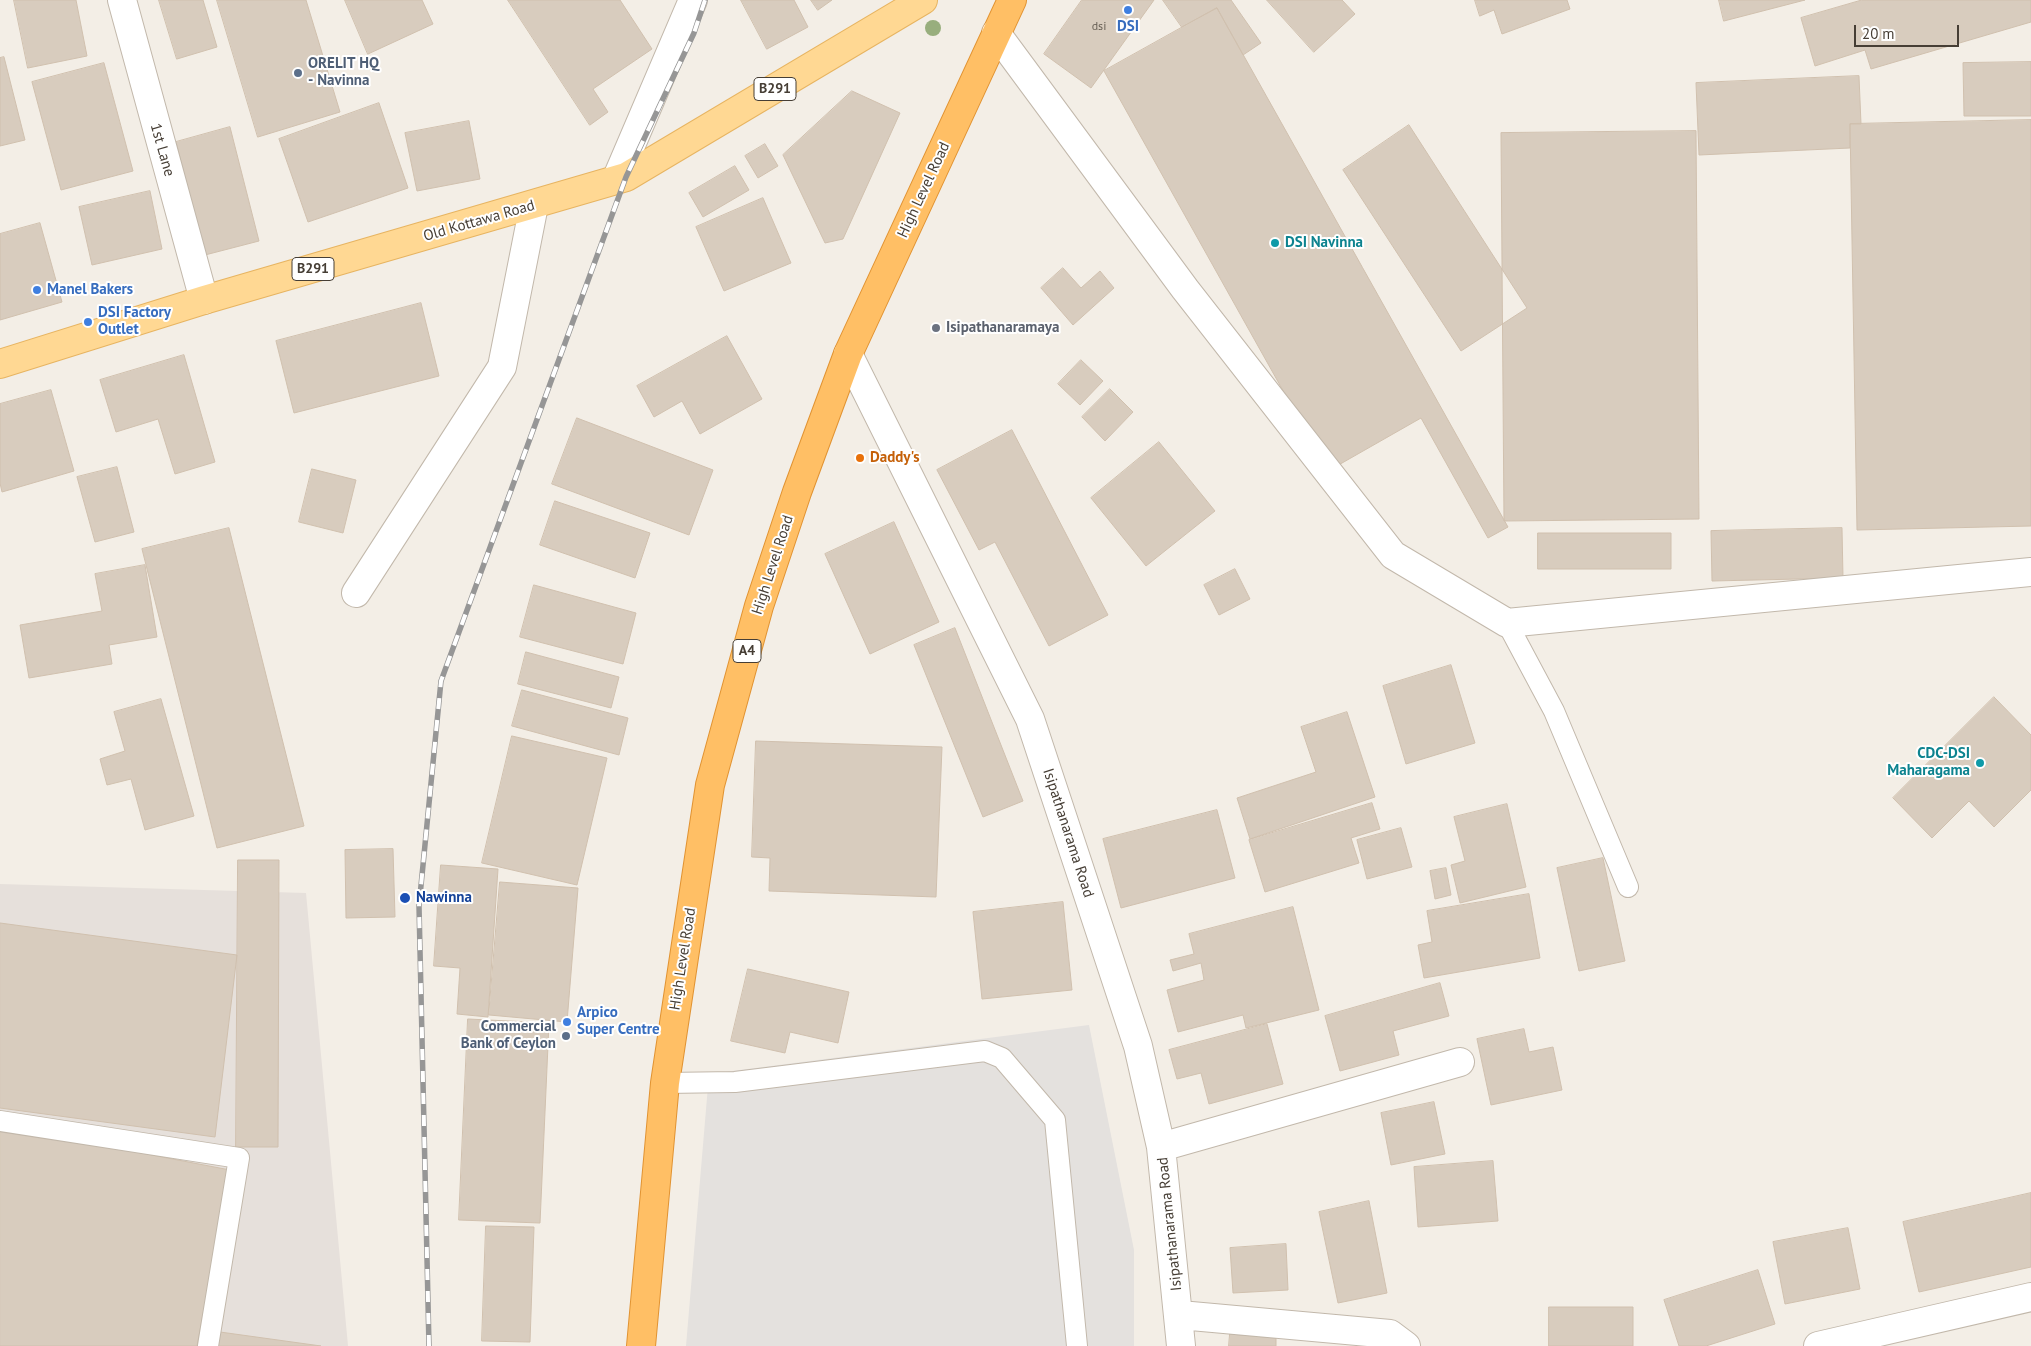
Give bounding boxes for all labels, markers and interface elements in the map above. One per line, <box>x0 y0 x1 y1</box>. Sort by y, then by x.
marker: DSI <box>1122 4 1134 16</box>
scale bar <box>1856 15 1961 47</box>
place label: DSI <box>1117 18 1139 36</box>
house number: dsi <box>1092 20 1106 34</box>
text: 20 m <box>1862 24 1895 43</box>
place label: ORELIT HQ - Navinna <box>308 55 379 90</box>
marker: ORELIT HQ - Navinna <box>292 67 304 79</box>
road number: B291 <box>754 78 796 100</box>
street label: 1st Lane <box>146 121 178 179</box>
street label: High Level Road <box>894 139 954 241</box>
street label: Old Kottawa Road <box>421 196 537 246</box>
place label: DSI Navinna <box>1285 234 1363 252</box>
marker: DSI Navinna <box>1269 237 1281 249</box>
road number: B291 <box>292 258 334 280</box>
place label: Manel Bakers <box>47 281 133 299</box>
marker: Manel Bakers <box>31 284 43 296</box>
place label: DSI Factory Outlet <box>98 304 171 339</box>
marker: DSI Factory Outlet <box>82 316 94 328</box>
place label: Isipathanaramaya <box>946 319 1059 337</box>
marker: Isipathanaramaya <box>930 322 942 334</box>
place label: Daddy's <box>870 449 920 467</box>
marker: Daddy's <box>854 452 866 464</box>
street label: High Level Road <box>748 513 798 617</box>
road number: A4 <box>733 640 761 662</box>
place label: CDC-DSI Maharagama <box>1887 745 1970 780</box>
marker: CDC-DSI Maharagama <box>1974 757 1986 769</box>
street label: Isipathanarama Road <box>1039 766 1097 900</box>
place label: Nawinna <box>416 889 472 907</box>
marker: Nawinna <box>398 891 412 905</box>
street label: High Level Road <box>666 907 700 1011</box>
place label: Arpico Super Centre <box>577 1004 660 1039</box>
marker: Arpico Super Centre <box>561 1016 573 1028</box>
place label: Commercial Bank of Ceylon <box>461 1018 556 1053</box>
marker: Commercial Bank of Ceylon <box>560 1030 572 1042</box>
street label: Isipathanarama Road <box>1154 1156 1186 1292</box>

